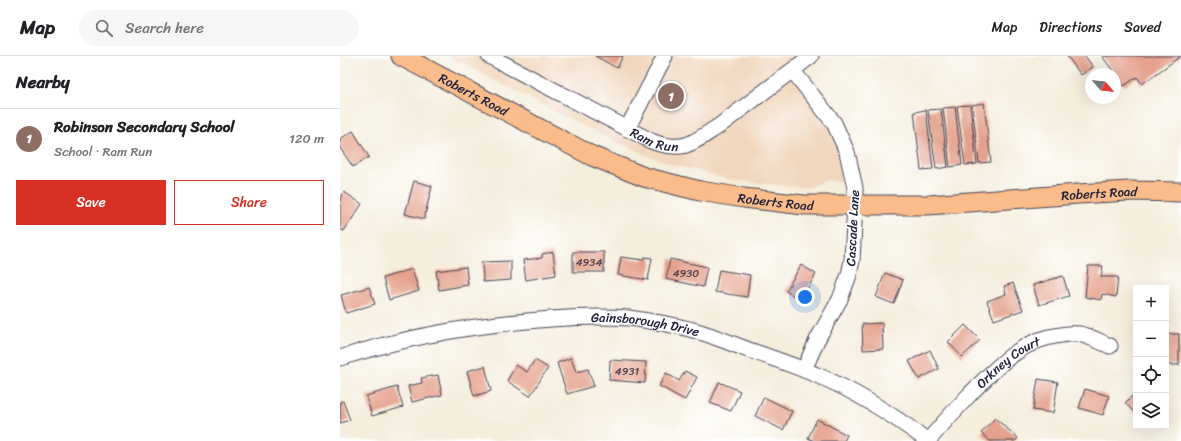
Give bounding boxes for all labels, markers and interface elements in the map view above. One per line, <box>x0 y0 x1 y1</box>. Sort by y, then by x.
search box <box>79 10 359 46</box>
text: Map <box>20 11 55 44</box>
text: Search here <box>125 15 204 41</box>
text: Map <box>991 15 1017 40</box>
text: Directions <box>1039 15 1102 40</box>
text: Saved <box>1124 15 1161 40</box>
icon: search <box>93 17 115 39</box>
text: Nearby <box>16 67 70 97</box>
street label: Roberts Road <box>434 67 513 123</box>
north arrow <box>1085 68 1121 104</box>
pin: 1 <box>658 81 684 111</box>
text: Robinson Secondary School <box>54 114 235 140</box>
street label: Ram Run <box>626 121 679 158</box>
text: 1 <box>26 127 32 150</box>
text: 120 m <box>289 127 324 150</box>
text: School · Ram Run <box>54 140 152 163</box>
button: Save <box>16 180 166 225</box>
button: Share <box>174 180 324 225</box>
street label: Roberts Road <box>1060 180 1139 207</box>
street label: Roberts Road <box>736 186 815 217</box>
street label: Cascade Lane <box>839 189 866 267</box>
house number: 4934 <box>576 253 602 272</box>
house number: 4930 <box>673 264 699 283</box>
map controls <box>1133 285 1169 429</box>
button: + <box>1133 285 1169 321</box>
your location <box>795 287 815 307</box>
street label: Gainsborough Drive <box>591 306 703 343</box>
button: − <box>1133 321 1169 357</box>
street label: Orkney Court <box>970 330 1044 394</box>
button: locate <box>1133 357 1169 393</box>
house number: 4931 <box>615 362 639 381</box>
button: layers <box>1133 393 1169 429</box>

